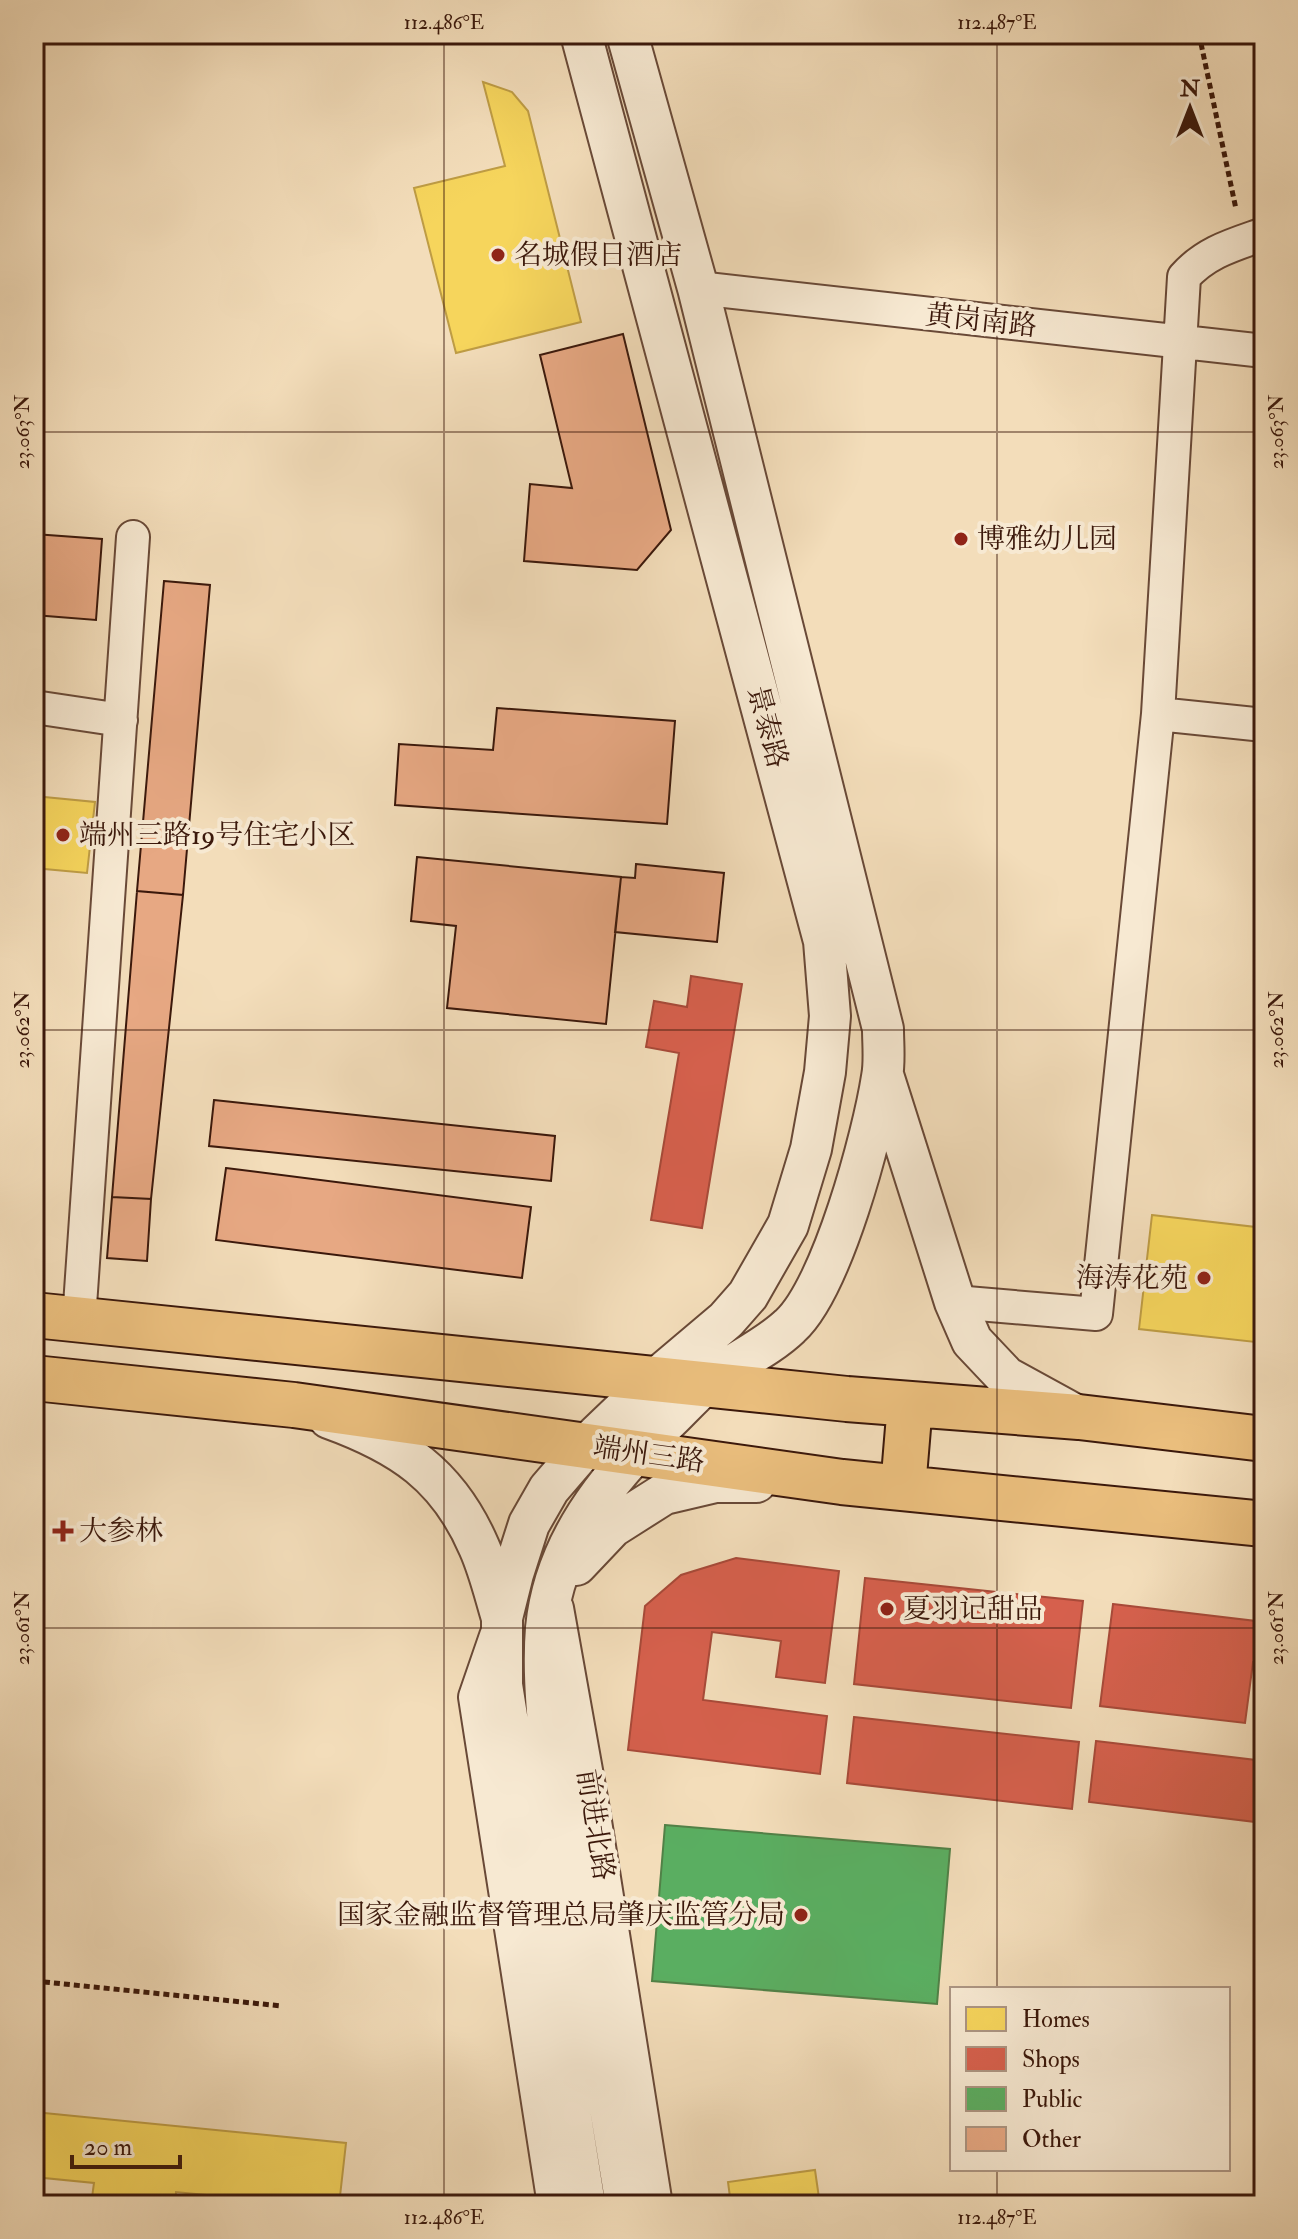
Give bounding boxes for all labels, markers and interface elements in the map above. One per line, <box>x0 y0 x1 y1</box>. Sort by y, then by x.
text: 112.486°E <box>404 10 484 35</box>
text: 112.487°E <box>957 10 1037 35</box>
north arrow <box>1150 68 1230 148</box>
text: N <box>1179 75 1200 103</box>
place label: 名城假日酒店 <box>514 238 682 273</box>
marker: 名城假日酒店 <box>489 246 507 264</box>
street label: 黄岗南路 <box>923 298 1039 344</box>
text: 23.063°N <box>10 395 35 469</box>
text: 23.063°N <box>1264 395 1289 469</box>
place label: 博雅幼儿园 <box>977 522 1117 557</box>
marker: 博雅幼儿园 <box>952 530 970 548</box>
street label: 景泰路 <box>739 682 795 772</box>
place label: 端州三路19号住宅小区 <box>79 818 355 853</box>
marker: 端州三路19号住宅小区 <box>54 826 72 844</box>
text: 23.062°N <box>10 991 35 1069</box>
text: 23.062°N <box>1264 991 1289 1069</box>
place label: 海涛花苑 <box>1076 1261 1188 1296</box>
marker: 海涛花苑 <box>1195 1269 1213 1287</box>
street label: 端州三路 <box>591 1430 707 1480</box>
place label: 大参林 <box>79 1514 163 1549</box>
marker: 大参林 <box>54 1522 72 1540</box>
text: 23.061°N <box>10 1591 35 1665</box>
text: 23.061°N <box>1264 1591 1289 1665</box>
place label: 夏羽记甜品 <box>903 1592 1043 1627</box>
marker: 夏羽记甜品 <box>878 1600 896 1618</box>
street label: 前进北路 <box>569 1767 621 1883</box>
place label: 国家金融监督管理总局肇庆监管分局 <box>337 1898 785 1933</box>
marker: 国家金融监督管理总局肇庆监管分局 <box>792 1906 810 1924</box>
legend <box>950 1987 1230 2171</box>
text: Homes <box>1022 2004 1090 2035</box>
text: Shops <box>1022 2044 1080 2075</box>
text: Public <box>1022 2084 1082 2115</box>
scale bar <box>72 2119 180 2169</box>
text: Other <box>1022 2124 1081 2155</box>
text: 20 m <box>84 2132 133 2163</box>
text: 112.486°E <box>404 2205 484 2230</box>
text: 112.487°E <box>957 2205 1037 2230</box>

